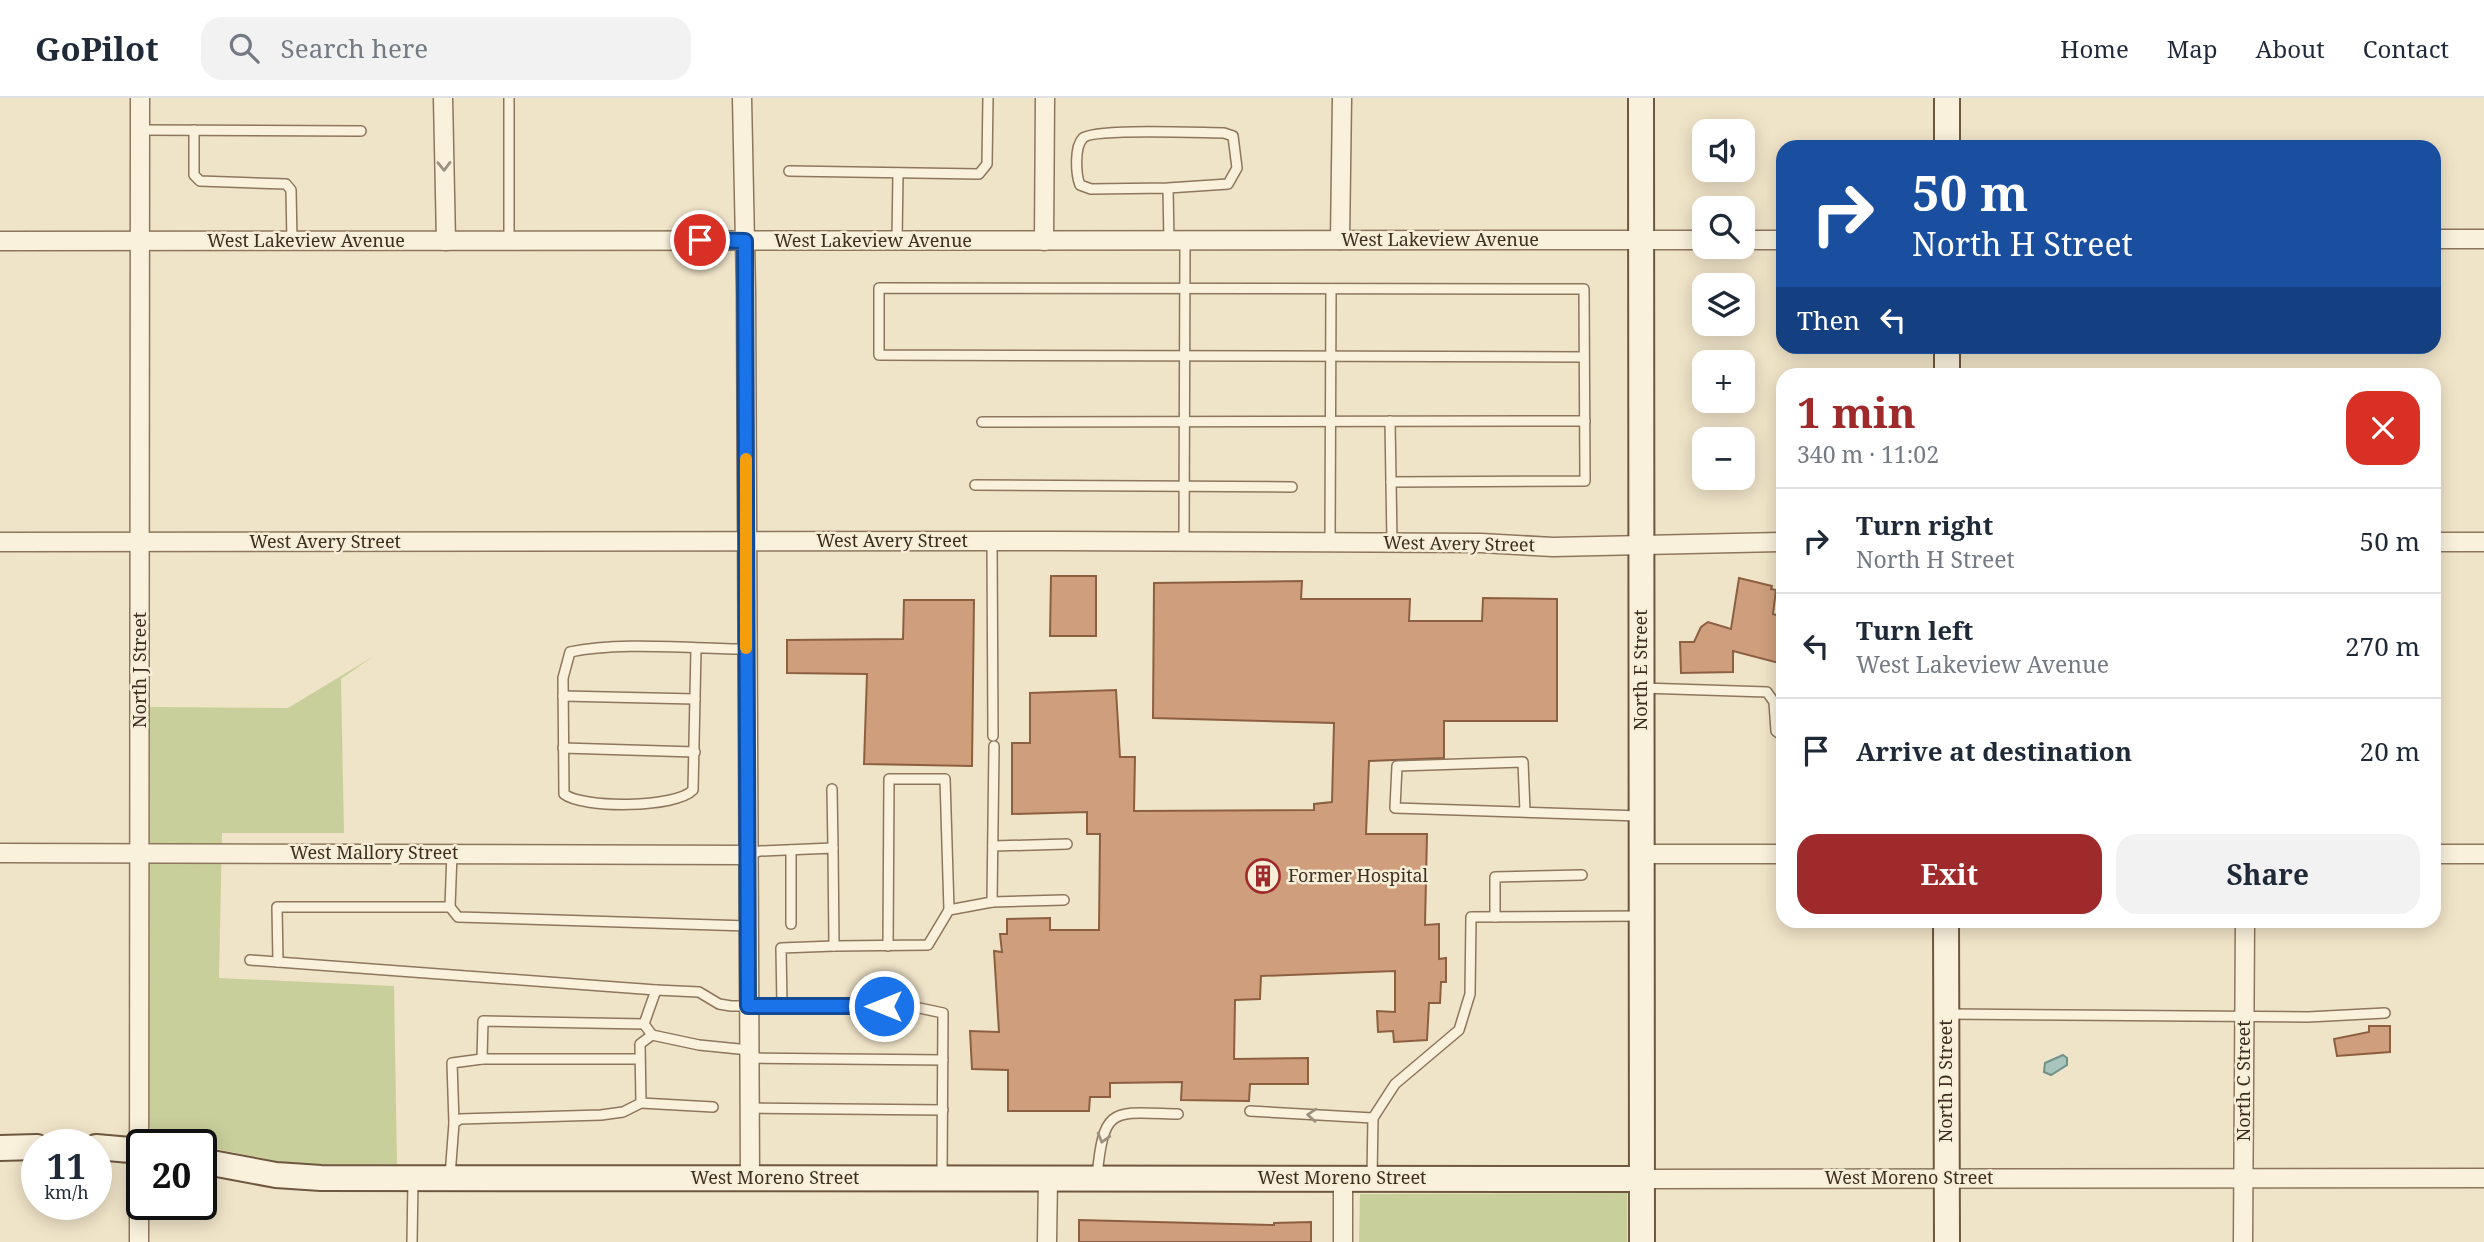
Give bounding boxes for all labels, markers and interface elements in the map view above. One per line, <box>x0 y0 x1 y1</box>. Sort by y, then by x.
search box <box>201 17 691 80</box>
text: GoPilot <box>35 26 159 71</box>
icon: search <box>225 29 263 67</box>
text: Search here <box>281 30 428 66</box>
text: Home <box>2060 32 2129 65</box>
text: Map <box>2167 32 2218 65</box>
text: About <box>2256 32 2325 65</box>
text: Contact <box>2363 32 2449 65</box>
map controls <box>1692 119 1755 490</box>
button: sound <box>1692 119 1755 182</box>
text: 50 m <box>1912 159 2028 225</box>
one-way arrow <box>437 161 452 172</box>
icon: right <box>1797 168 1888 259</box>
button: search <box>1692 196 1755 259</box>
pin <box>670 210 730 270</box>
icon: arrive <box>681 221 719 259</box>
text: North H Street <box>1912 222 2133 265</box>
street label: West Lakeview Avenue <box>1341 227 1539 251</box>
street label: West Lakeview Avenue <box>207 228 405 252</box>
street label: West Lakeview Avenue <box>774 228 972 252</box>
button: layers <box>1692 273 1755 336</box>
icon: left <box>1874 301 1912 339</box>
text: Then <box>1797 302 1860 338</box>
button: + <box>1692 350 1755 413</box>
text: 1 min <box>1797 383 1916 440</box>
button: close <box>2346 391 2420 465</box>
button: − <box>1692 427 1755 490</box>
text: 340 m · 11:02 <box>1797 438 1939 470</box>
text: Turn right <box>1856 507 1993 543</box>
icon: right <box>1797 522 1835 560</box>
text: 50 m <box>2360 523 2420 559</box>
street label: West Avery Street <box>816 528 968 552</box>
street label: West Avery Street <box>249 529 401 553</box>
street label: West Avery Street <box>1383 530 1535 556</box>
text: North H Street <box>1856 543 2015 575</box>
street label: North E Street <box>1628 609 1652 731</box>
street label: North J Street <box>127 612 151 728</box>
text: Turn left <box>1856 612 1973 648</box>
icon: left <box>1797 627 1835 665</box>
text: 270 m <box>2345 628 2420 664</box>
text: West Lakeview Avenue <box>1856 648 2109 680</box>
icon: arrive <box>1797 732 1835 770</box>
text: Arrive at destination <box>1856 733 2132 769</box>
text: 20 m <box>2360 733 2420 769</box>
button: Exit <box>1797 834 2102 914</box>
button: Share <box>2116 834 2420 914</box>
street label: West Mallory Street <box>290 840 458 864</box>
building icon: Former Hospital <box>1244 857 1282 895</box>
place label: Former Hospital <box>1288 863 1429 887</box>
position arrow <box>847 969 921 1043</box>
street label: North D Street <box>1933 1019 1957 1143</box>
street label: North C Street <box>2231 1021 2255 1141</box>
one-way arrow <box>1306 1107 1317 1122</box>
speed limit sign: 20 <box>126 1129 217 1220</box>
one-way arrow <box>1096 1132 1111 1144</box>
text: 11 <box>47 1142 86 1189</box>
street label: West Moreno Street <box>691 1165 859 1189</box>
street label: West Moreno Street <box>1258 1165 1426 1189</box>
street label: West Moreno Street <box>1825 1165 1993 1189</box>
text: km/h <box>44 1180 89 1204</box>

